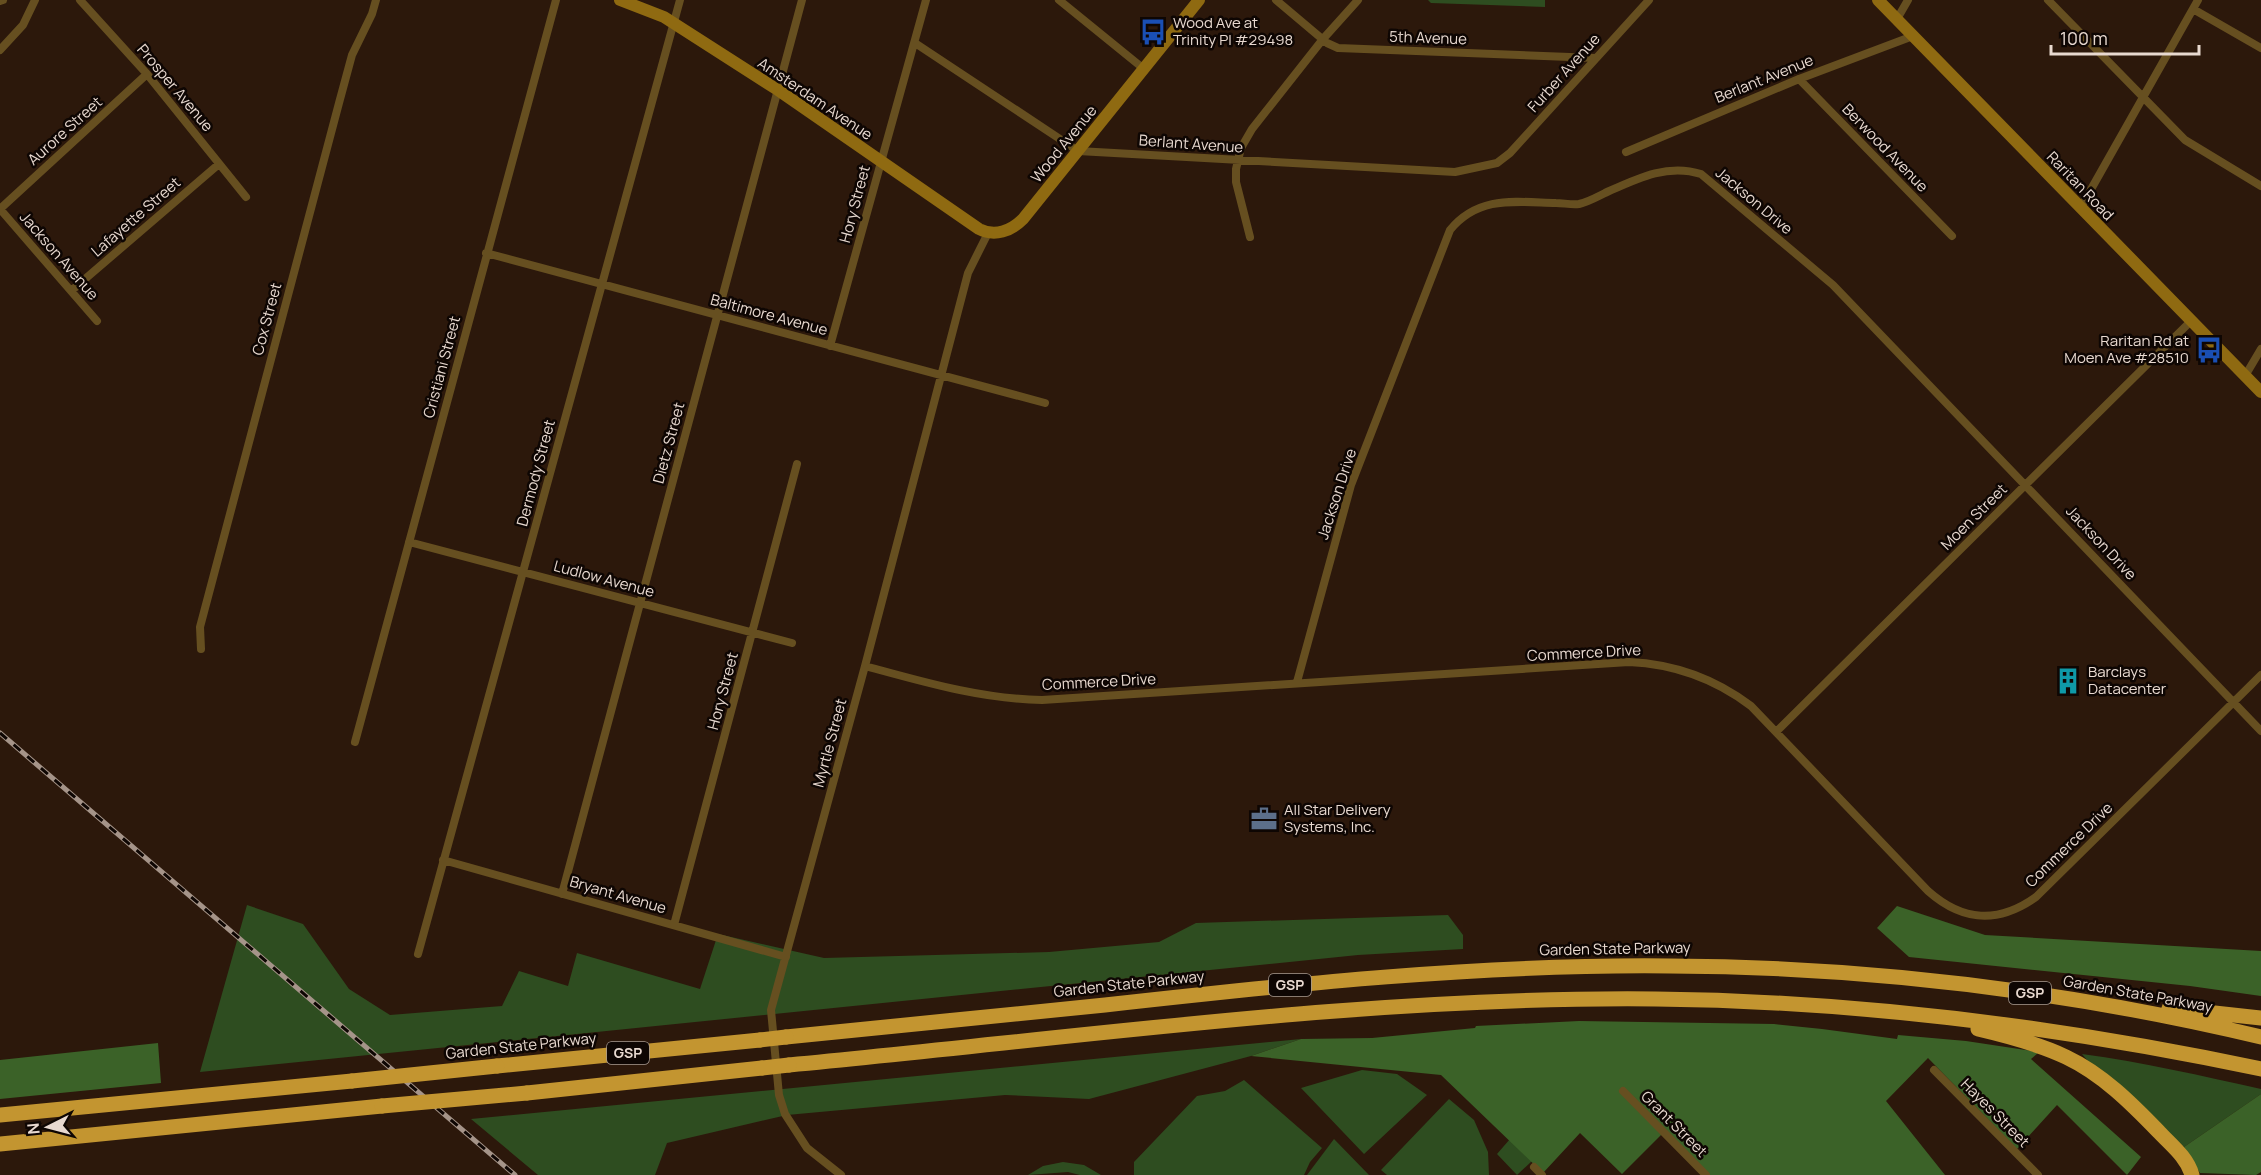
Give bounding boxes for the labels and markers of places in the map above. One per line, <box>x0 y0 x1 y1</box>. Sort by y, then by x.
place label: Wood Ave at Trinity Pl #29498 <box>1173 12 1293 50</box>
bus stop icon: Wood Ave at Trinity Pl #29498 <box>1138 17 1168 47</box>
place label: Raritan Rd at Moen Ave #28510 <box>2064 330 2189 368</box>
bus stop icon: Raritan Rd at Moen Ave #28510 <box>2194 335 2224 365</box>
place label: Barclays Datacenter <box>2088 661 2167 699</box>
building icon: Barclays Datacenter <box>2053 666 2083 696</box>
place label: All Star Delivery Systems, Inc. <box>1284 799 1391 837</box>
office icon: All Star Delivery Systems, Inc. <box>1249 804 1279 834</box>

